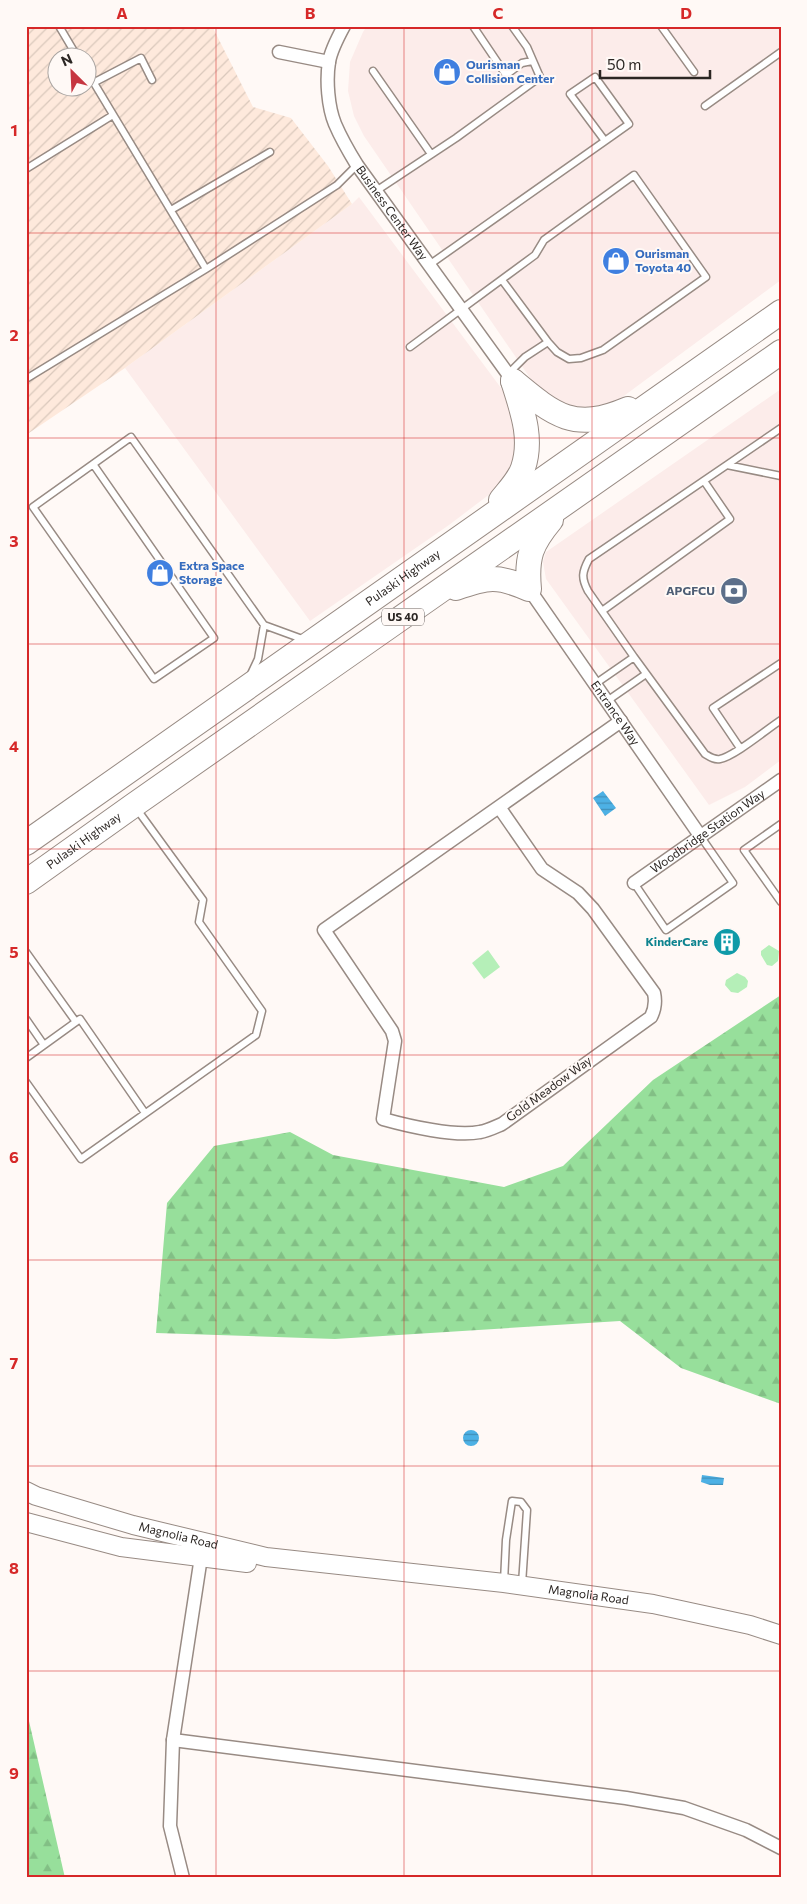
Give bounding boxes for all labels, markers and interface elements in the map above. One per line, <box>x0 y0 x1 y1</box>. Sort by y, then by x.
text: A <box>116 3 128 22</box>
text: B <box>305 3 316 22</box>
text: C <box>493 3 504 22</box>
text: D <box>680 3 692 22</box>
north arrow <box>48 48 98 98</box>
scale bar <box>600 48 710 80</box>
text: N <box>58 50 75 70</box>
text: 50 m <box>607 55 641 73</box>
shop icon: Ourisman Collision Center <box>432 57 462 87</box>
place label: Ourisman Collision Center <box>466 57 554 85</box>
text: 1 <box>10 120 18 139</box>
street label: Business Center Way <box>354 163 431 263</box>
shop icon: Ourisman Toyota 40 <box>601 246 631 276</box>
place label: Ourisman Toyota 40 <box>635 246 691 274</box>
text: 2 <box>9 325 19 344</box>
text: 3 <box>9 531 19 550</box>
street label: Pulaski Highway <box>362 546 443 608</box>
shop icon: Extra Space Storage <box>145 558 175 588</box>
place label: Extra Space Storage <box>179 558 244 586</box>
bank icon: APGFCU <box>719 576 749 606</box>
place label: APGFCU <box>666 583 715 597</box>
road number: US 40 <box>382 608 424 626</box>
street label: Entrance Way <box>589 678 643 747</box>
text: 4 <box>9 736 19 755</box>
street label: Woodbridge Station Way <box>647 786 767 875</box>
street label: Pulaski Highway <box>43 809 123 871</box>
building icon: KinderCare <box>712 927 742 957</box>
place label: KinderCare <box>645 934 708 948</box>
text: 5 <box>9 942 19 961</box>
street label: Gold Meadow Way <box>503 1053 594 1124</box>
text: 6 <box>9 1147 19 1166</box>
text: 7 <box>10 1353 19 1372</box>
street label: Magnolia Road <box>137 1519 220 1551</box>
text: 8 <box>9 1558 19 1577</box>
street label: Magnolia Road <box>548 1581 630 1607</box>
text: 9 <box>9 1763 19 1782</box>

